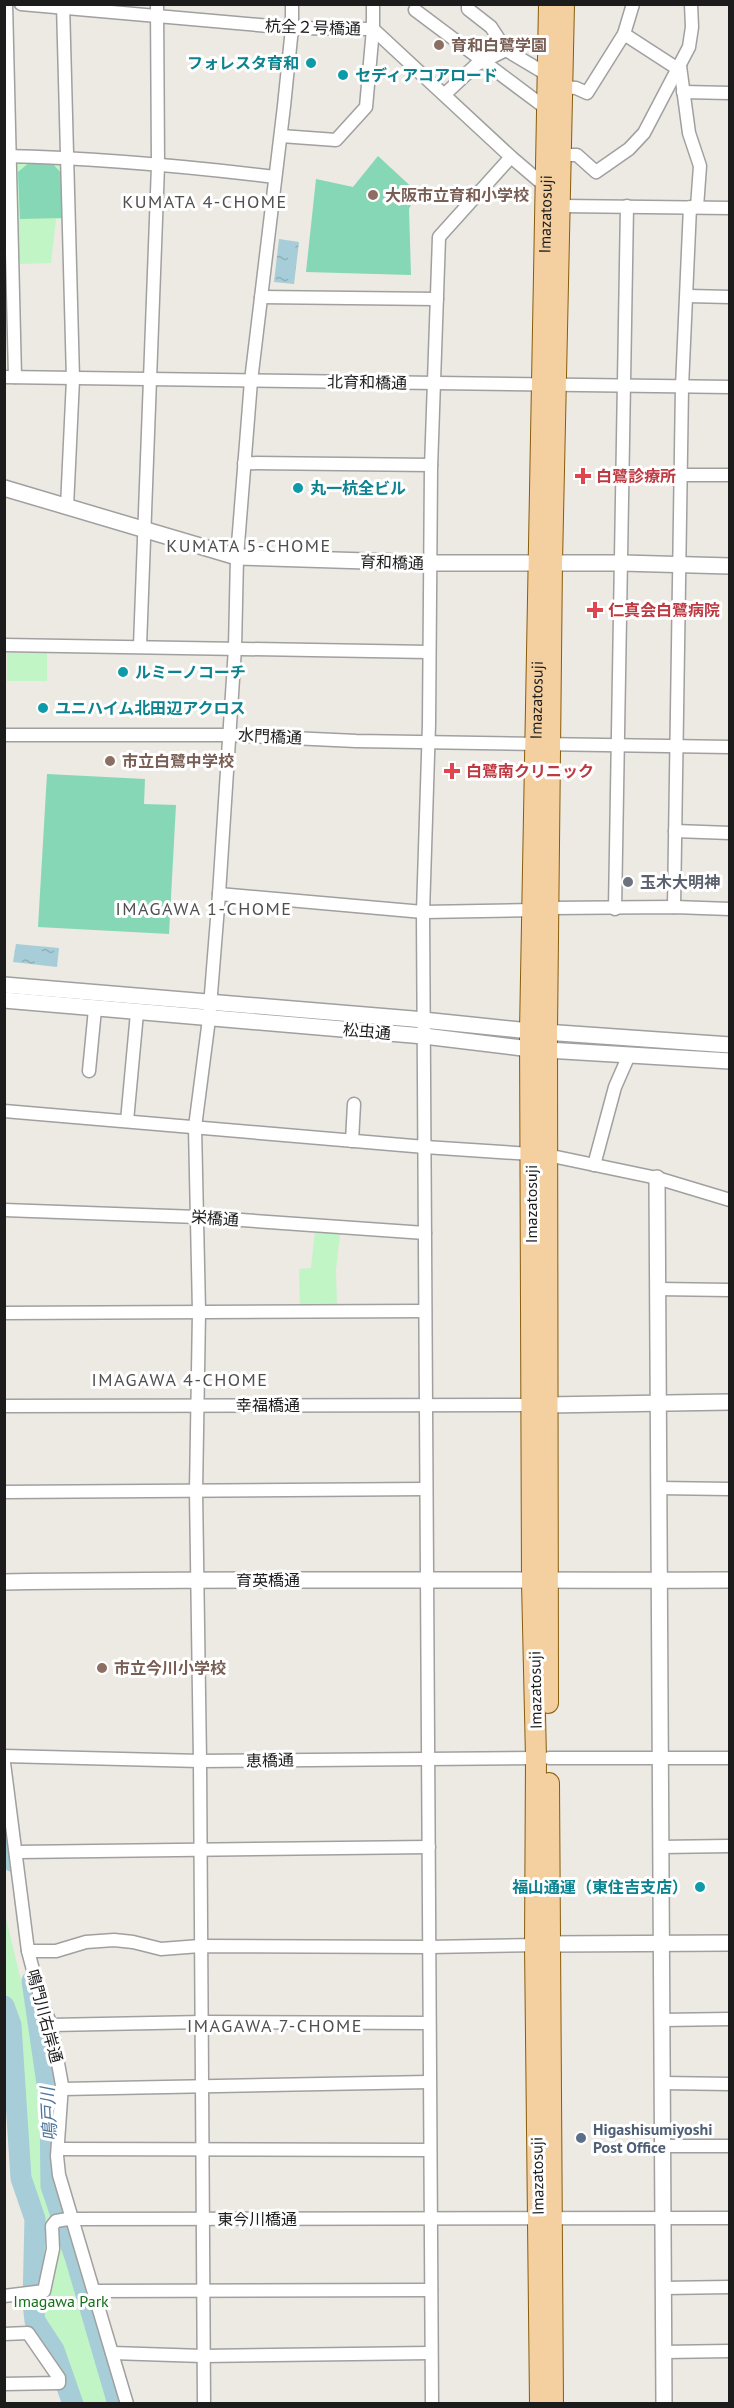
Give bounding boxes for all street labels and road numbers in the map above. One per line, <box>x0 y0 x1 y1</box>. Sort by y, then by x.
street label: 杭全２号橋通 <box>265 15 361 39</box>
street label: Imazatosuji <box>534 175 556 254</box>
street label: 北育和橋通 <box>327 371 407 393</box>
street label: 育和橋通 <box>360 551 424 573</box>
street label: Imazatosuji <box>525 661 547 740</box>
street label: 水門橋通 <box>238 724 302 748</box>
street label: 松虫通 <box>342 1019 392 1043</box>
street label: Imazatosuji <box>521 1165 541 1243</box>
street label: 栄橋通 <box>190 1206 240 1230</box>
street label: 幸福橋通 <box>236 1395 300 1415</box>
street label: 育英橋通 <box>236 1570 300 1590</box>
street label: Imazatosuji <box>524 1651 546 1729</box>
street label: 恵橋通 <box>246 1750 294 1770</box>
street label: 鳴門川右岸通 <box>23 1967 67 2065</box>
street label: Imazatosuji <box>526 2137 548 2215</box>
street label: 東今川橋通 <box>217 2209 297 2229</box>

